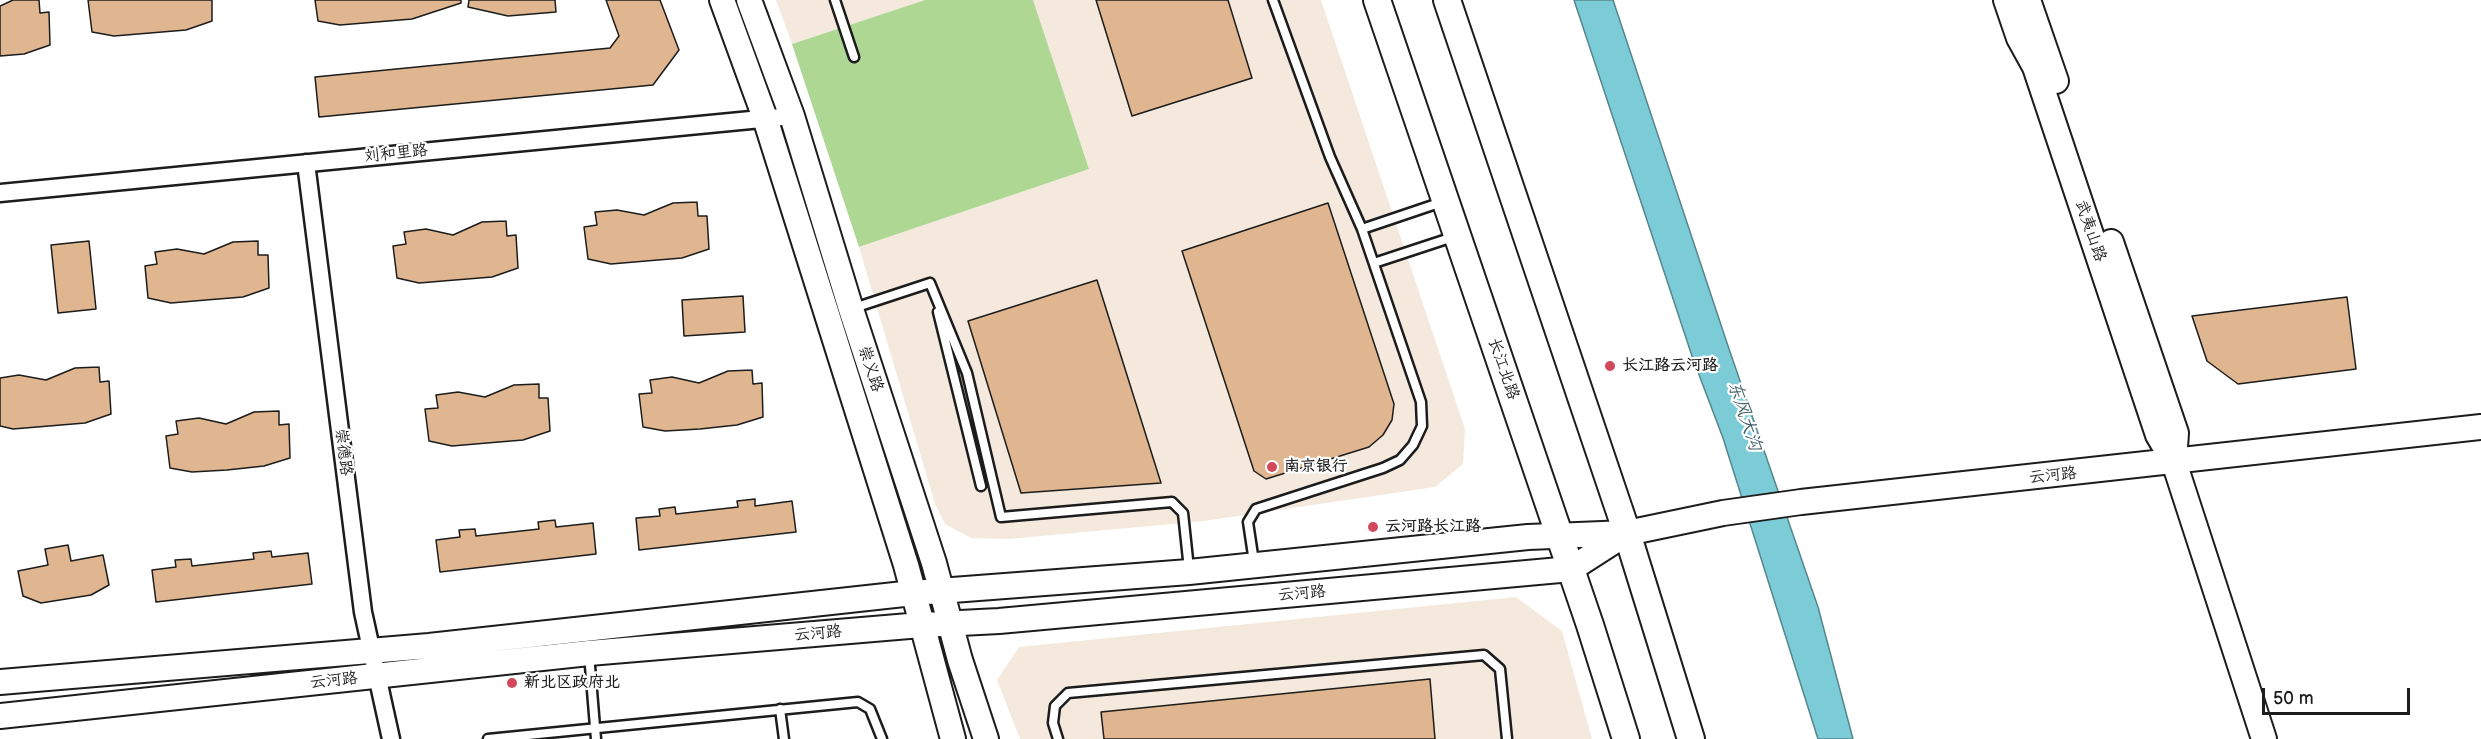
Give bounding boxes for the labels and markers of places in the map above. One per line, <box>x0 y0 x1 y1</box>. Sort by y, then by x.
place label: 长江路云河路 <box>1622 356 1718 376</box>
marker: 长江路云河路 <box>1603 359 1617 373</box>
place label: 南京银行 <box>1284 457 1348 477</box>
marker: 南京银行 <box>1265 460 1279 474</box>
place label: 云河路长江路 <box>1385 517 1481 537</box>
marker: 云河路长江路 <box>1366 520 1380 534</box>
place label: 新北区政府北 <box>524 673 620 693</box>
marker: 新北区政府北 <box>505 676 519 690</box>

